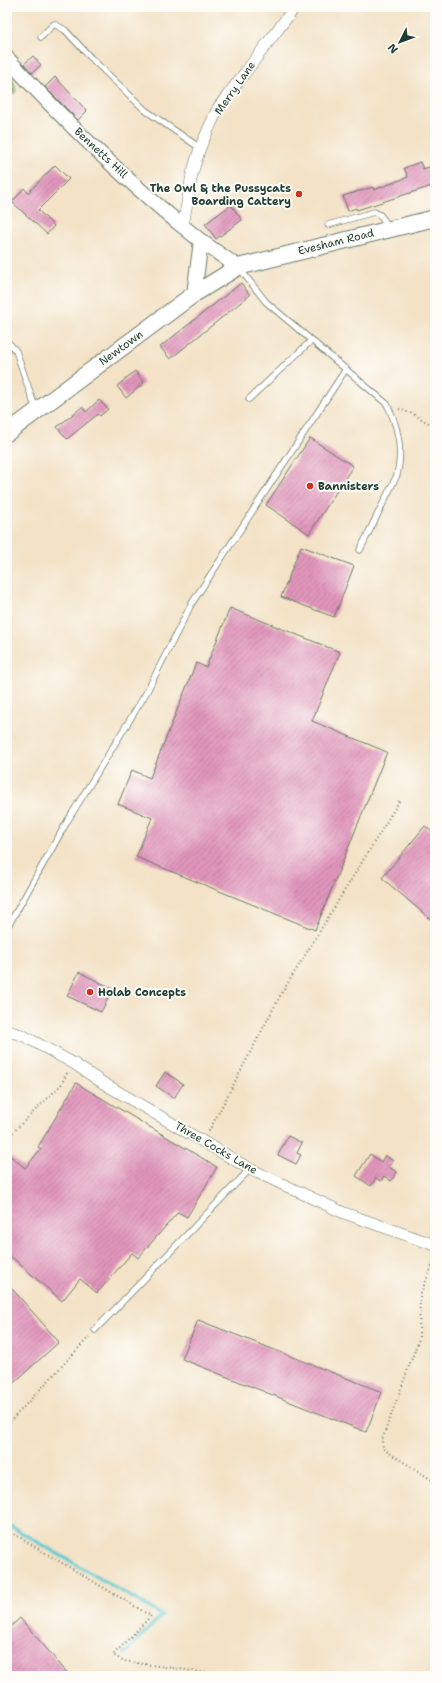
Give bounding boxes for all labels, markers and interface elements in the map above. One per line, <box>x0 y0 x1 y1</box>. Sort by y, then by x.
north arrow <box>380 22 420 62</box>
text: N <box>384 40 401 57</box>
street label: Merry Lane <box>211 58 259 118</box>
street label: Bennetts Hill <box>71 124 132 182</box>
place label: The Owl & the Pussycats Boarding Cattery <box>150 181 291 209</box>
marker: The Owl & the Pussycats Boarding Cattery <box>294 189 304 199</box>
street label: Evesham Road <box>296 225 376 259</box>
street label: Newtown <box>96 327 146 369</box>
place label: Bannisters <box>318 479 379 494</box>
marker: Bannisters <box>305 481 315 491</box>
place label: Holab Concepts <box>98 985 186 1000</box>
marker: Holab Concepts <box>85 987 95 997</box>
street label: Three Cocks Lane <box>172 1118 260 1178</box>

